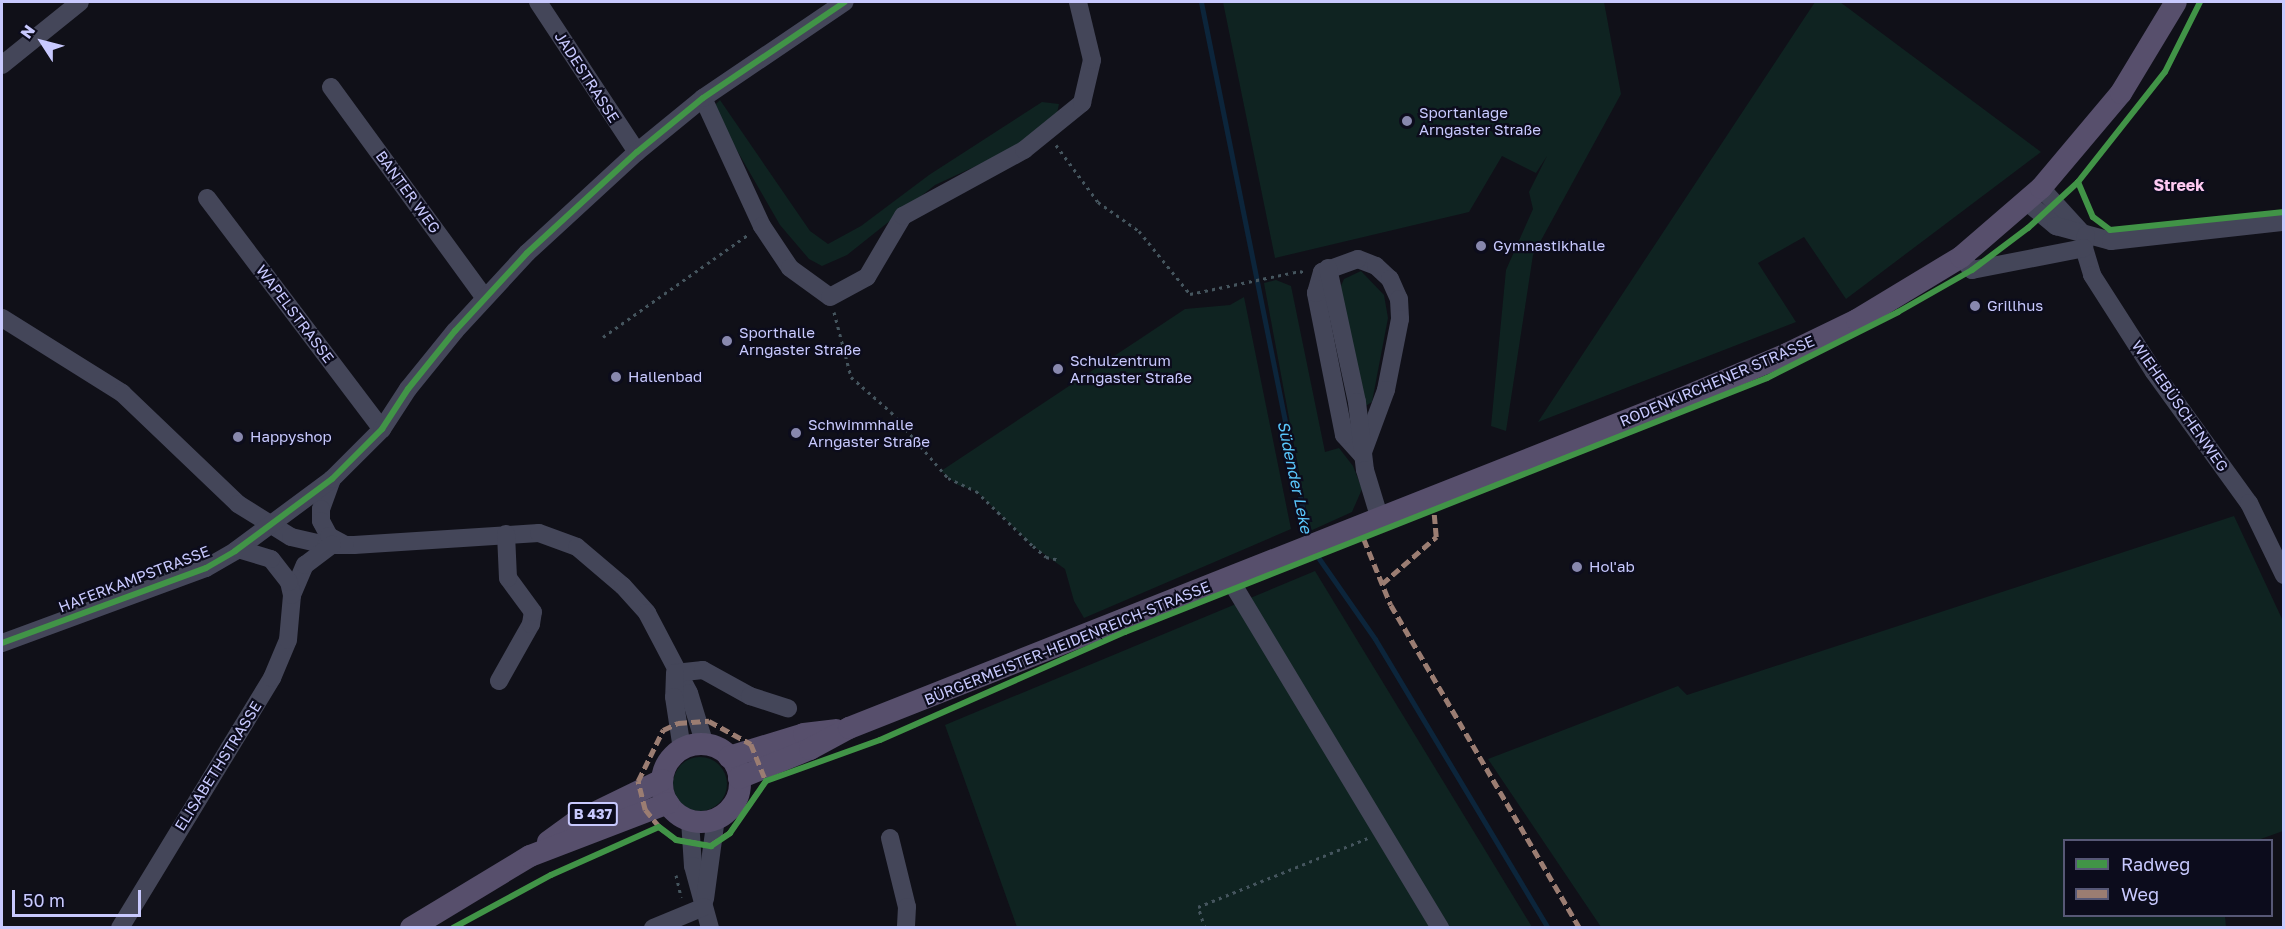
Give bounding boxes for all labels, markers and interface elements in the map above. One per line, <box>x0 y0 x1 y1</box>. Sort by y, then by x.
north arrow <box>12 12 72 72</box>
text: N <box>16 21 39 42</box>
street label: JADESTRASSE <box>551 28 623 126</box>
place label: Sportanlage Arngaster Straße <box>1419 103 1541 138</box>
marker: Sportanlage Arngaster Straße <box>1400 114 1414 128</box>
street label: BANTER WEG <box>372 147 444 237</box>
district label: Streek <box>2153 175 2205 195</box>
place label: Gymnastikhalle <box>1493 237 1605 255</box>
marker: Gymnastikhalle <box>1474 239 1488 253</box>
street label: WAPELSTRASSE <box>252 261 338 367</box>
place label: Grillhus <box>1987 297 2043 315</box>
marker: Grillhus <box>1968 299 1982 313</box>
place label: Sporthalle Arngaster Straße <box>739 323 861 358</box>
street label: RODENKIRCHENER STRASSE <box>1617 332 1817 430</box>
marker: Sporthalle Arngaster Straße <box>720 334 734 348</box>
street label: WIEHEBÜSCHENWEG <box>2128 337 2232 475</box>
place label: Schulzentrum Arngaster Straße <box>1070 351 1192 386</box>
marker: Schulzentrum Arngaster Straße <box>1051 362 1065 376</box>
place label: Hallenbad <box>628 368 702 386</box>
marker: Hallenbad <box>609 370 623 384</box>
place label: Schwimmhalle Arngaster Straße <box>808 415 930 450</box>
water label: Südender Leke <box>1274 419 1316 535</box>
marker: Schwimmhalle Arngaster Straße <box>789 426 803 440</box>
place label: Happyshop <box>250 428 332 446</box>
marker: Happyshop <box>231 430 245 444</box>
street label: HAFERKAMPSTRASSE <box>56 542 212 616</box>
place label: Hol'ab <box>1589 558 1635 576</box>
marker: Hol'ab <box>1570 560 1584 574</box>
street label: BÜRGERMEISTER-HEIDENREICH-STRASSE <box>922 577 1212 709</box>
street label: ELISABETHSTRASSE <box>171 698 265 834</box>
road number: B 437 <box>568 803 618 825</box>
legend <box>2063 839 2273 917</box>
text: Radweg <box>2121 853 2190 875</box>
scale bar <box>15 878 144 916</box>
text: Weg <box>2121 883 2159 905</box>
text: 50 m <box>23 889 65 911</box>

